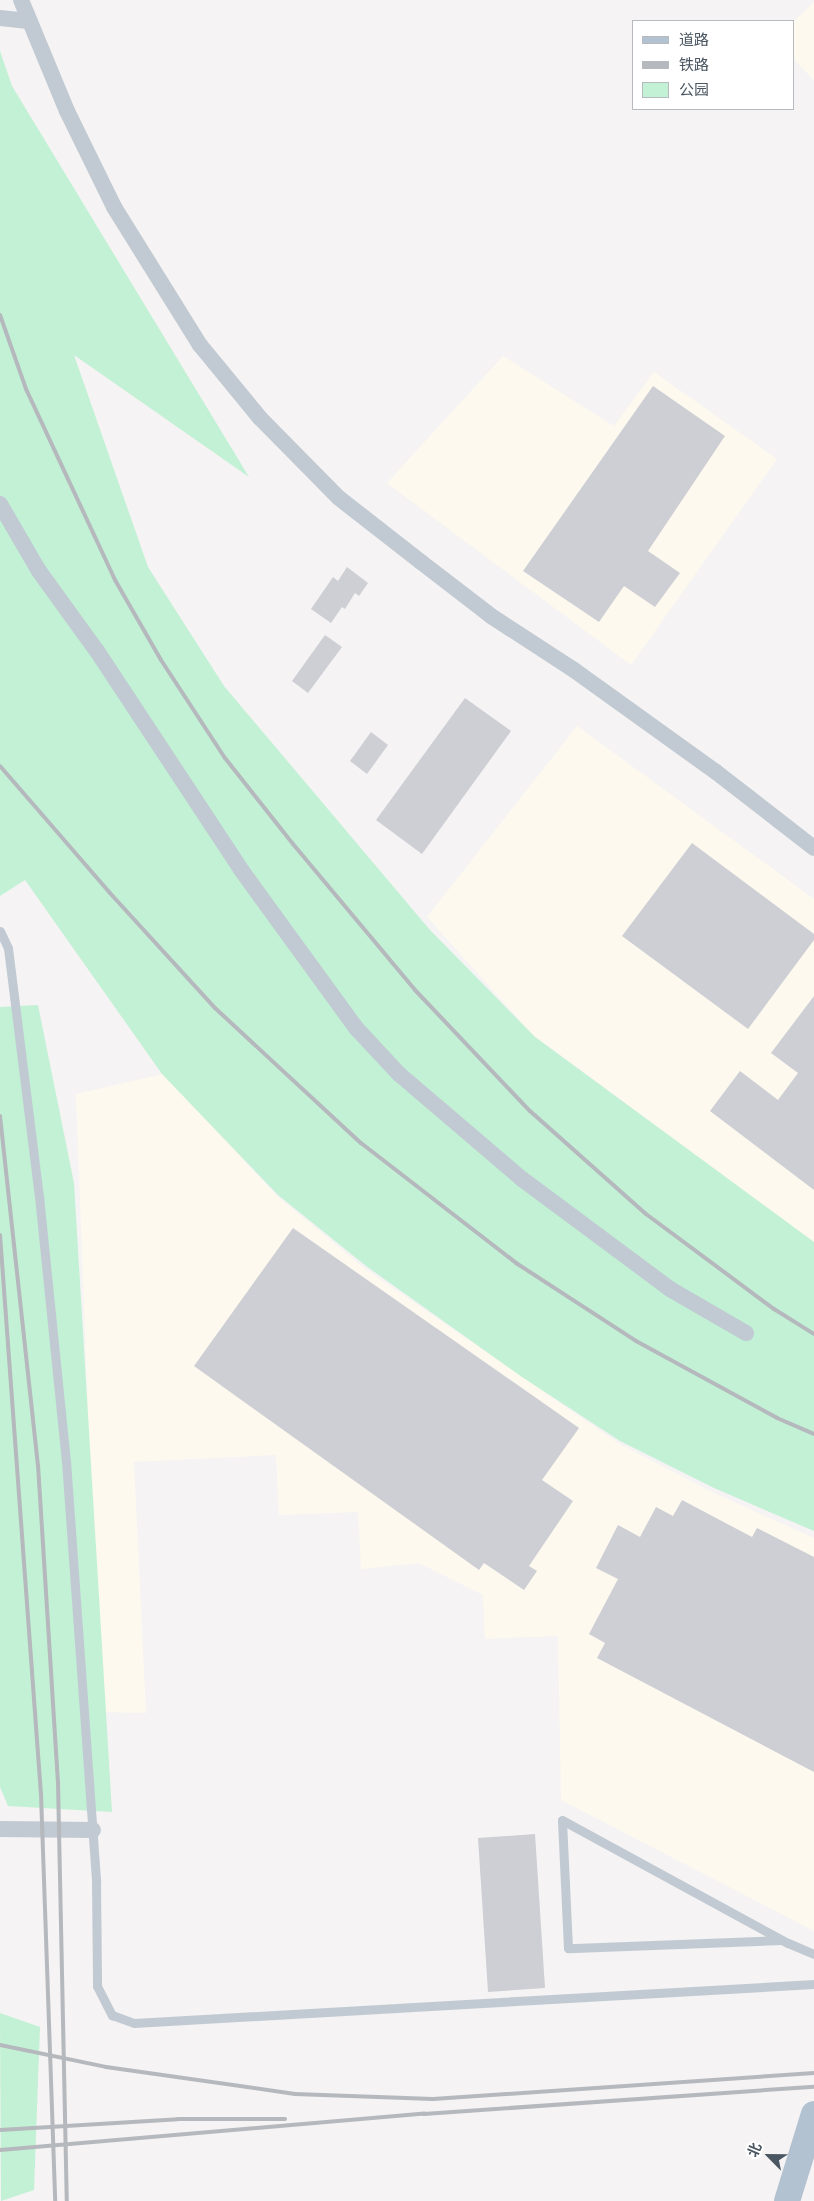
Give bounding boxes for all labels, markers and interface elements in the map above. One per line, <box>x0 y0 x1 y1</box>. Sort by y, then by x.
legend <box>632 20 794 110</box>
text: 道路 <box>679 30 709 51</box>
text: 铁路 <box>679 55 709 76</box>
text: 公园 <box>679 80 709 101</box>
north arrow <box>744 2131 794 2181</box>
text: 北 <box>743 2140 767 2160</box>

